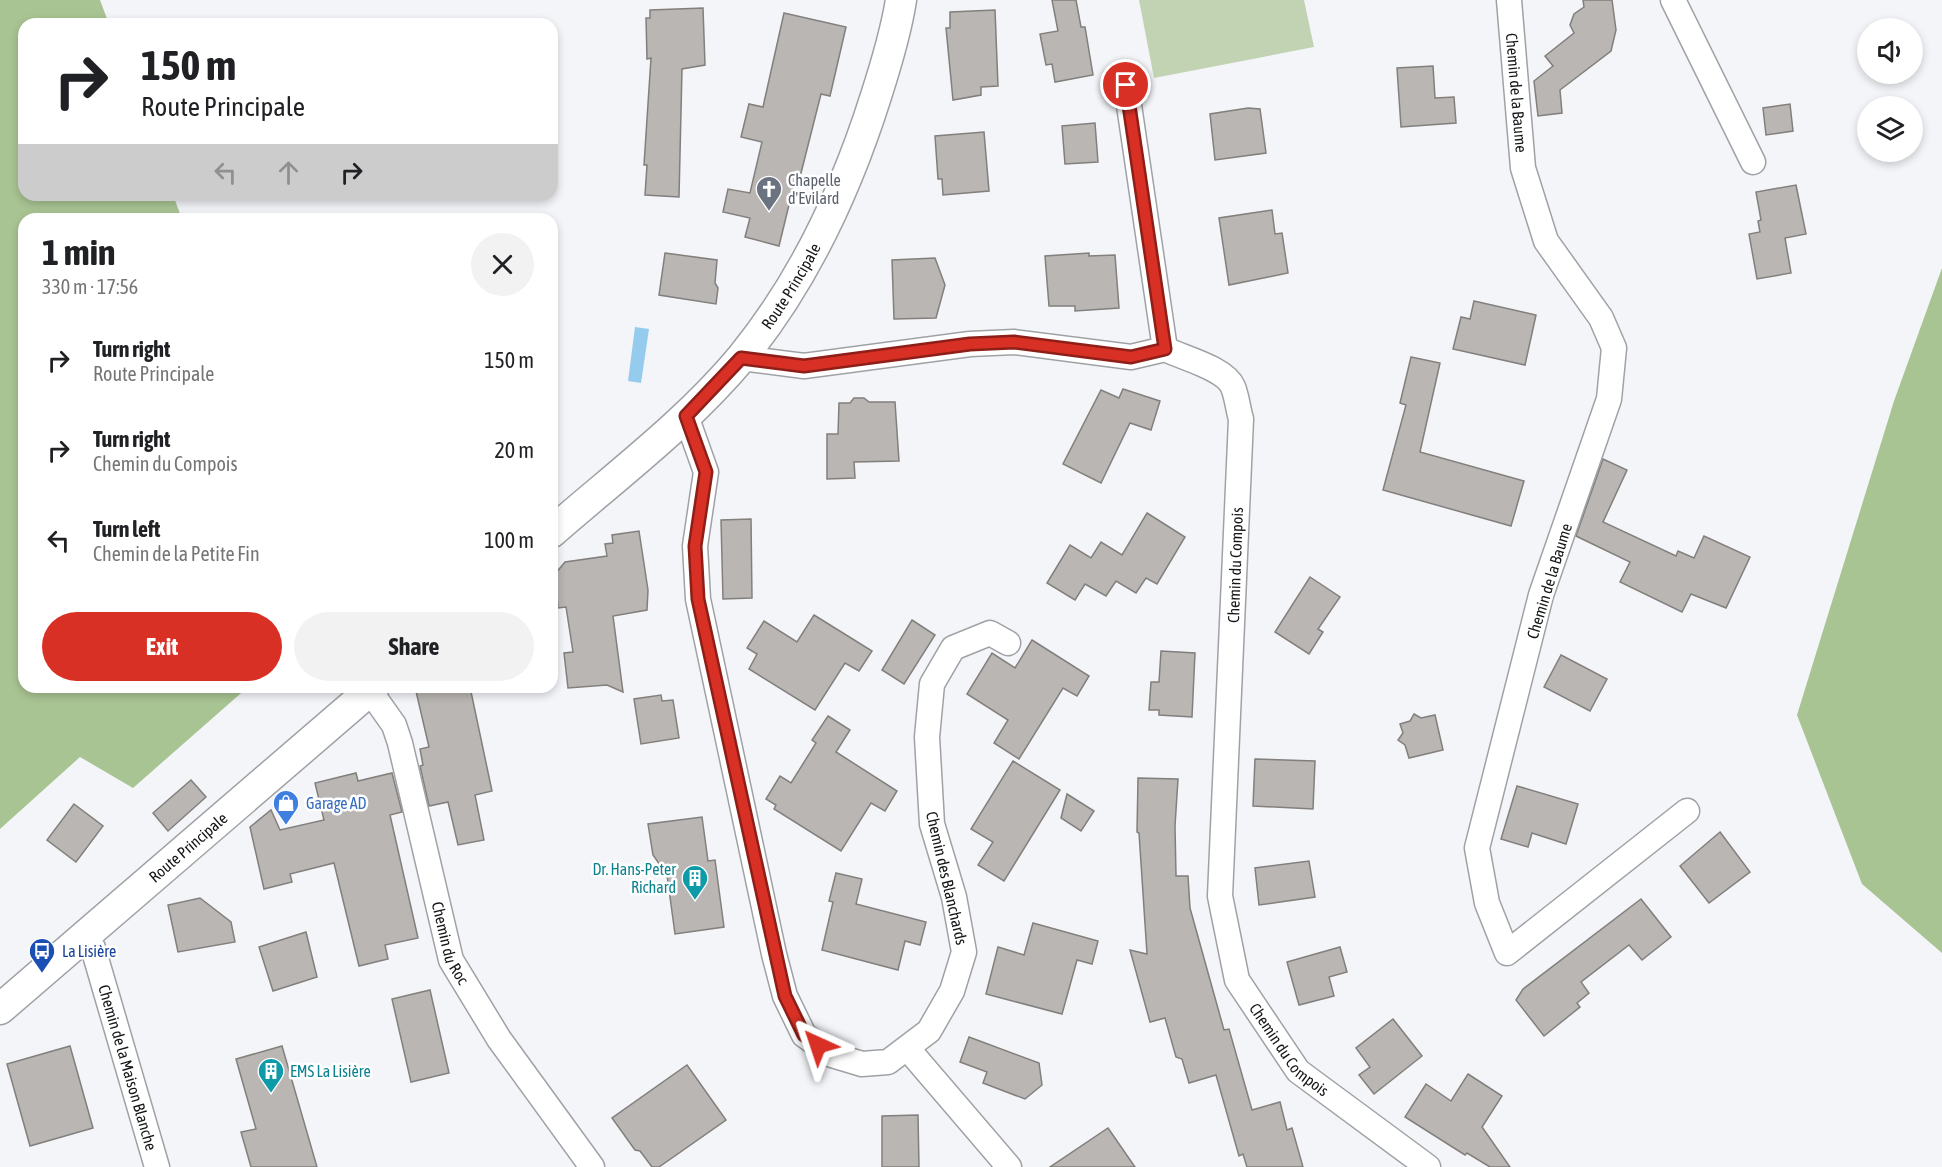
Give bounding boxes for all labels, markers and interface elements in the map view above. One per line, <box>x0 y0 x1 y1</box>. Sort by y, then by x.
map controls <box>1857 18 1923 162</box>
button: sound <box>1857 18 1923 84</box>
street label: Chemin de la Baume <box>1503 32 1531 153</box>
text: 150 m <box>141 41 236 89</box>
icon: right <box>42 42 120 120</box>
pin <box>1100 59 1151 110</box>
icon: arrive <box>1109 68 1142 101</box>
text: Route Principale <box>141 91 305 122</box>
button: layers <box>1857 96 1923 162</box>
icon: left <box>209 156 242 189</box>
icon: ahead <box>272 156 305 189</box>
icon: right <box>335 156 368 189</box>
place label: Chapelle d'Evilard <box>788 171 841 207</box>
church icon: Chapelle d'Evilard <box>754 174 784 212</box>
text: 1 min <box>42 231 116 273</box>
button: close <box>471 233 534 296</box>
street label: Route Principale <box>758 240 824 332</box>
text: 330 m · 17:56 <box>42 275 138 298</box>
text: Turn right <box>93 336 170 362</box>
icon: right <box>42 344 75 377</box>
text: 150 m <box>484 347 534 373</box>
text: Route Principale <box>93 362 214 385</box>
text: Turn right <box>93 426 170 452</box>
icon: right <box>42 434 75 467</box>
text: 20 m <box>494 437 534 463</box>
text: Chemin du Compois <box>93 452 237 475</box>
street label: Chemin du Compois <box>1224 507 1247 623</box>
text: Turn left <box>93 516 160 542</box>
street label: Chemin de la Baume <box>1523 521 1575 641</box>
icon: left <box>42 524 75 557</box>
text: 100 m <box>484 527 534 553</box>
text: Chemin de la Petite Fin <box>93 542 260 565</box>
button: Exit <box>42 612 282 681</box>
button: Share <box>294 612 534 681</box>
shop icon: Garage AD <box>271 788 301 826</box>
place label: Garage AD <box>306 794 367 813</box>
street label: Route Principale <box>145 809 231 886</box>
street label: Chemin des Blanchards <box>923 810 971 947</box>
place label: Dr. Hans-Peter Richard <box>592 860 676 896</box>
building icon: Dr. Hans-Peter Richard <box>680 863 710 901</box>
street label: Chemin du Roc <box>429 900 473 988</box>
bus stop icon: La Lisière <box>27 936 57 974</box>
place label: La Lisière <box>62 942 116 960</box>
street label: Chemin de la Maison Blanche <box>95 983 161 1152</box>
street label: Chemin du Compois <box>1246 1000 1333 1100</box>
position arrow <box>786 1013 850 1077</box>
building icon: EMS La Lisière <box>256 1056 286 1094</box>
place label: EMS La Lisière <box>290 1062 371 1080</box>

